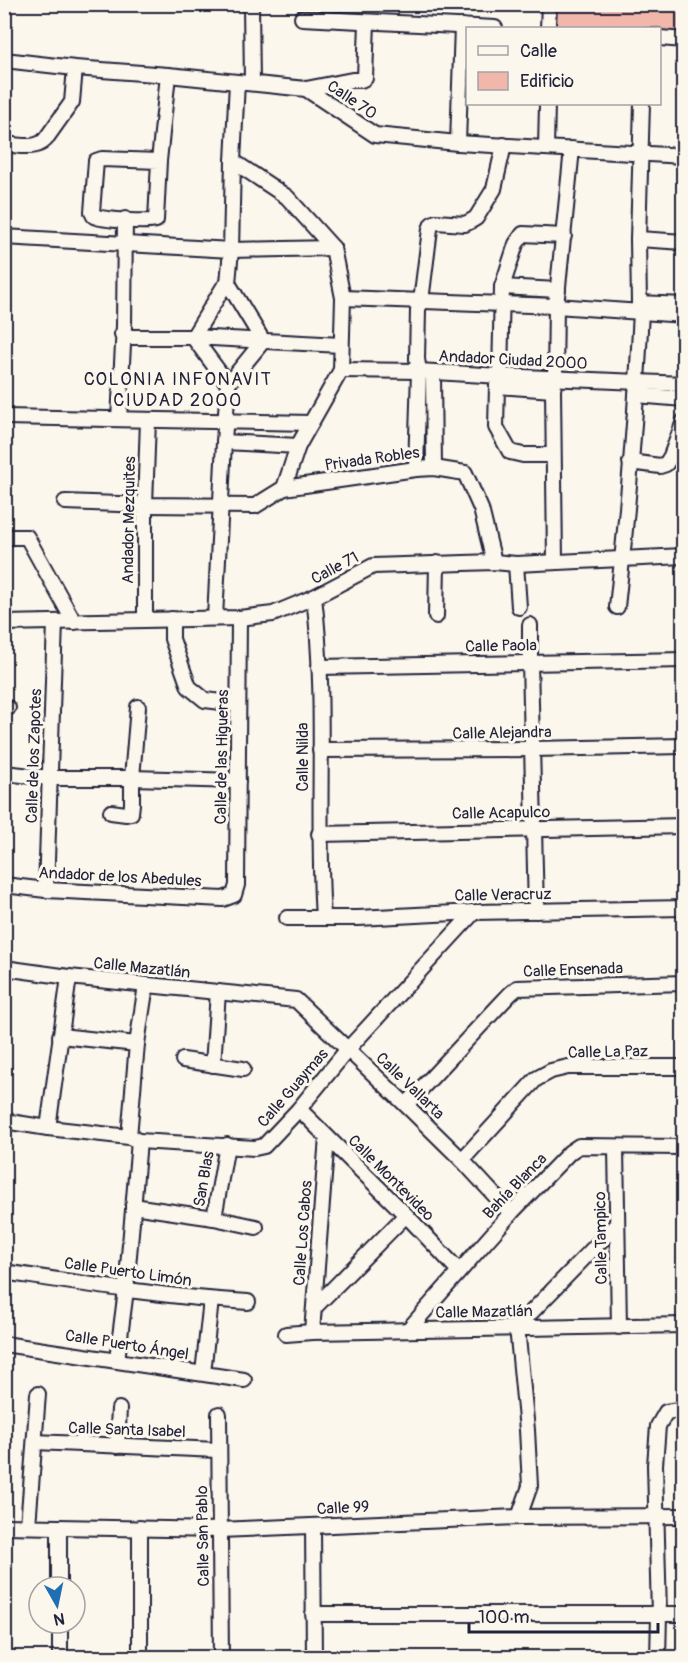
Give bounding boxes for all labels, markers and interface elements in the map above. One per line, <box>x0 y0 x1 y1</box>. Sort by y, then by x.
legend <box>466 27 661 105</box>
text: Calle <box>520 40 557 63</box>
text: Edificio <box>520 70 574 93</box>
street label: Calle 70 <box>323 76 381 124</box>
street label: Andador Ciudad 2000 <box>438 346 588 374</box>
district label: COLONIA INFONAVIT CIUDAD 2000 <box>84 368 272 412</box>
street label: Privada Robles <box>323 442 421 476</box>
street label: Andador Mezquites <box>118 456 140 584</box>
street label: Calle 71 <box>308 547 362 589</box>
street label: Calle Paola <box>465 635 537 657</box>
street label: Calle de los Zapotes <box>22 688 46 824</box>
street label: Calle de las Higueras <box>211 689 233 825</box>
street label: Calle Nilda <box>293 722 313 792</box>
street label: Calle Alejandra <box>452 722 552 744</box>
street label: Calle Acapulco <box>452 802 551 824</box>
street label: Andador de los Abedules <box>38 863 202 891</box>
street label: Calle Veracruz <box>454 884 552 906</box>
street label: Calle Mazatlán <box>93 953 191 983</box>
street label: Calle Ensenada <box>523 958 623 982</box>
street label: Calle La Paz <box>568 1041 648 1063</box>
street label: Calle Guaymas <box>253 1044 333 1132</box>
street label: Calle Vallarta <box>371 1048 449 1124</box>
street label: Calle Montevideo <box>344 1131 439 1226</box>
street label: Bahía Blanca <box>479 1149 551 1223</box>
street label: San Blas <box>189 1150 219 1208</box>
street label: Calle Los Cabos <box>289 1180 317 1286</box>
street label: Calle Tampico <box>590 1191 612 1285</box>
street label: Calle Puerto Limón <box>63 1253 193 1291</box>
street label: Calle Mazatlán <box>435 1301 533 1323</box>
street label: Calle Puerto Ángel <box>64 1325 190 1365</box>
street label: Calle Santa Isabel <box>68 1418 186 1442</box>
street label: Calle San Pablo <box>192 1485 214 1587</box>
street label: Calle 99 <box>316 1497 370 1519</box>
north arrow <box>27 1575 87 1635</box>
scale bar <box>469 1596 658 1634</box>
text: 100 m <box>478 1606 530 1629</box>
text: N <box>52 1608 66 1630</box>

